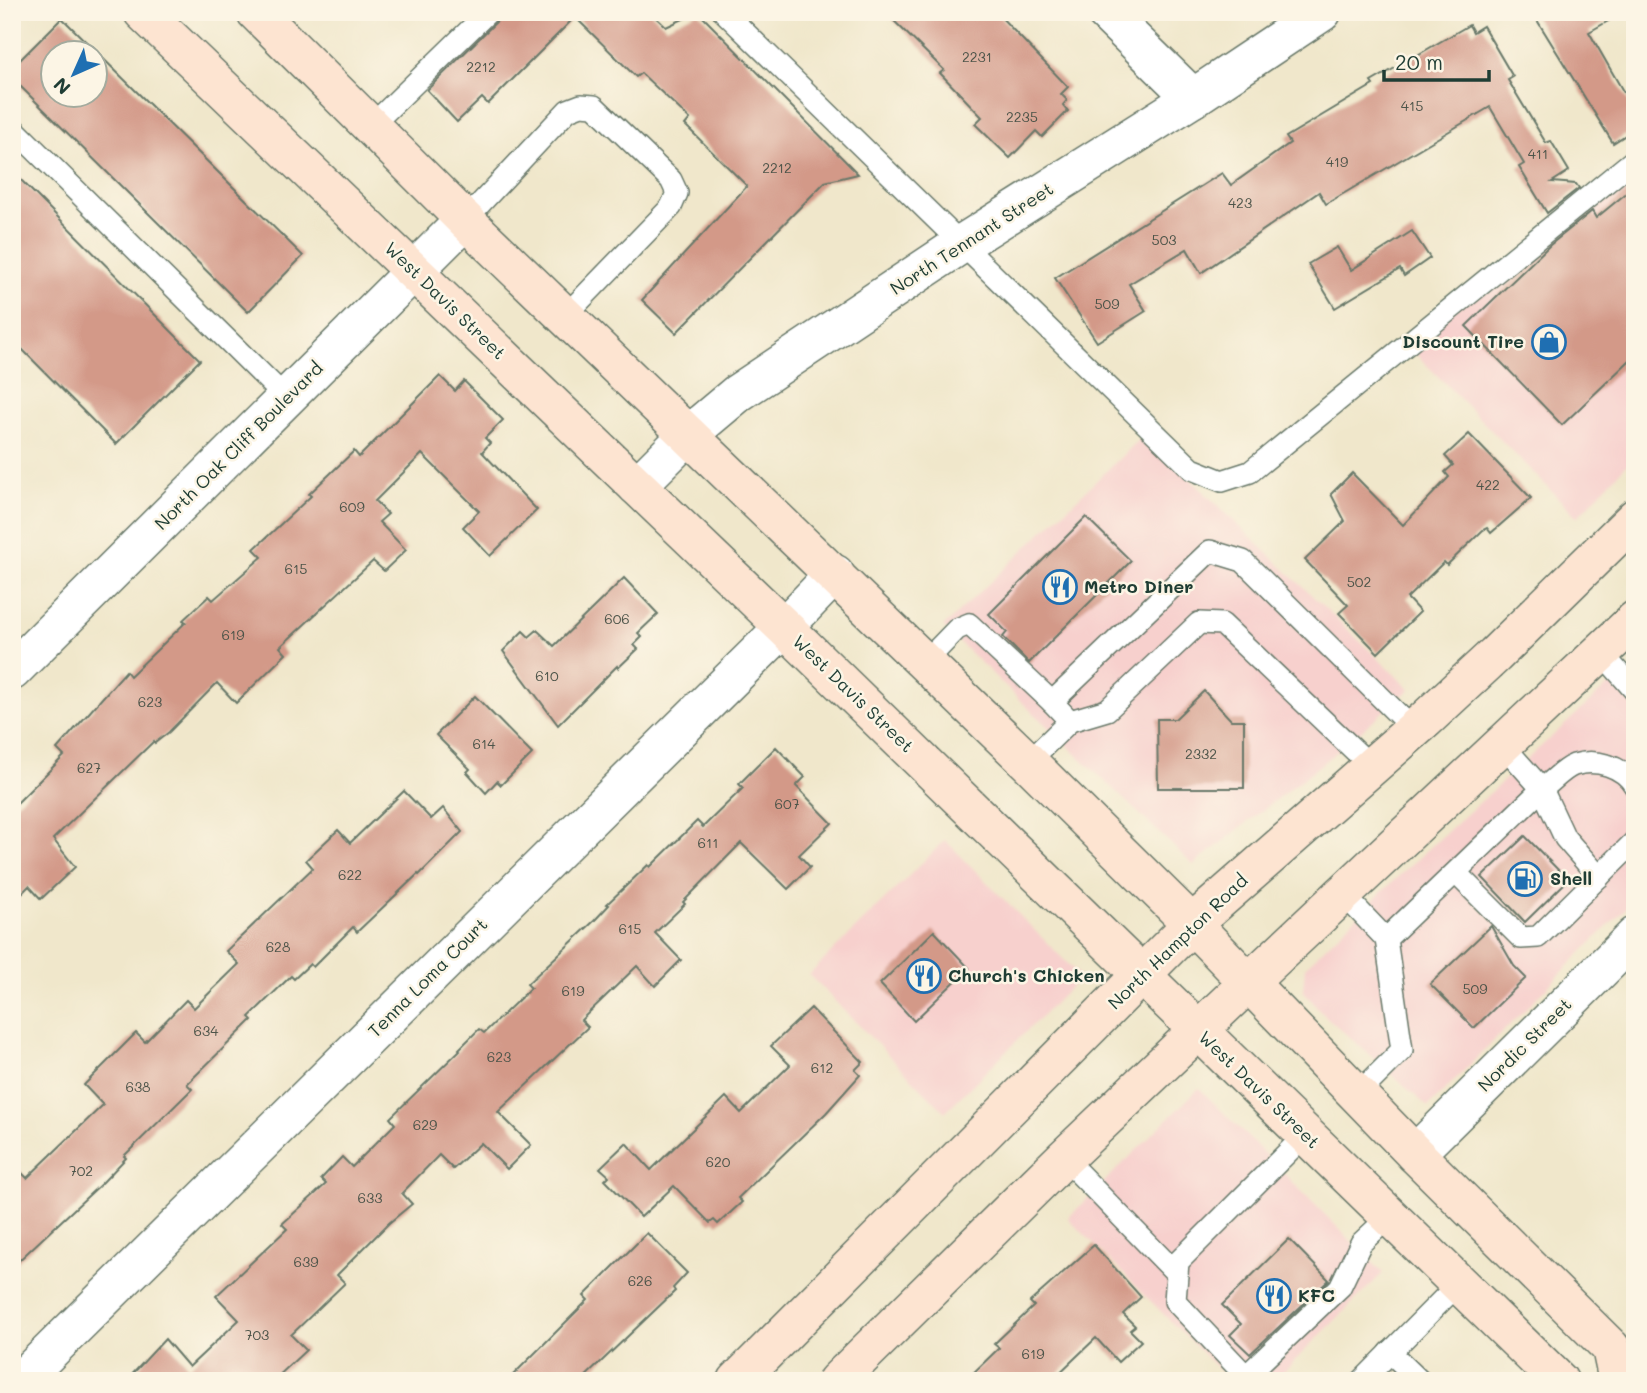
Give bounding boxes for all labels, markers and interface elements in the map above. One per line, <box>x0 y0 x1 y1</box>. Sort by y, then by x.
north arrow <box>38 38 108 108</box>
scale bar <box>1384 38 1490 82</box>
house number: 2231 <box>962 47 992 66</box>
text: 20 m <box>1395 48 1443 75</box>
house number: 2212 <box>466 57 496 76</box>
text: N <box>48 72 76 100</box>
house number: 415 <box>1401 96 1423 115</box>
house number: 2235 <box>1006 107 1038 126</box>
house number: 411 <box>1528 144 1548 163</box>
house number: 419 <box>1326 152 1348 171</box>
house number: 2212 <box>762 158 792 177</box>
street label: North Tennant Street <box>885 176 1058 300</box>
house number: 423 <box>1228 193 1252 212</box>
house number: 503 <box>1151 230 1177 249</box>
street label: West Davis Street <box>380 236 512 364</box>
house number: 509 <box>1094 294 1120 313</box>
shop icon: Discount Tire <box>1530 323 1568 361</box>
place label: Discount Tire <box>1402 329 1524 353</box>
street label: North Oak Cliff Boulevard <box>149 356 328 535</box>
house number: 422 <box>1476 475 1500 494</box>
house number: 609 <box>339 497 365 516</box>
house number: 615 <box>285 559 307 578</box>
restaurant icon: Metro Diner <box>1041 568 1079 606</box>
house number: 502 <box>1347 572 1371 591</box>
place label: Metro Diner <box>1084 574 1194 598</box>
house number: 606 <box>604 609 630 628</box>
house number: 619 <box>222 625 245 644</box>
street label: West Davis Street <box>788 629 920 757</box>
house number: 610 <box>535 666 559 685</box>
house number: 623 <box>138 692 162 711</box>
house number: 614 <box>473 734 496 753</box>
house number: 2332 <box>1185 744 1217 763</box>
house number: 627 <box>77 758 101 777</box>
house number: 607 <box>775 794 800 813</box>
house number: 611 <box>698 833 718 852</box>
fuel station icon: Shell <box>1506 860 1544 898</box>
house number: 622 <box>338 865 362 884</box>
place label: Shell <box>1550 866 1592 890</box>
street label: North Hampton Road <box>1102 868 1252 1014</box>
street label: Tenna Loma Court <box>362 912 492 1042</box>
house number: 615 <box>619 919 641 938</box>
house number: 628 <box>266 937 290 956</box>
restaurant icon: Church's Chicken <box>905 957 943 995</box>
place label: Church's Chicken <box>948 963 1105 987</box>
house number: 509 <box>1462 979 1488 998</box>
house number: 619 <box>562 981 585 1000</box>
street label: Nordic Street <box>1472 992 1576 1096</box>
house number: 634 <box>194 1021 219 1040</box>
street label: West Davis Street <box>1194 1025 1326 1153</box>
house number: 623 <box>487 1047 511 1066</box>
house number: 612 <box>811 1058 833 1077</box>
house number: 638 <box>125 1077 151 1096</box>
house number: 629 <box>413 1115 437 1134</box>
house number: 620 <box>706 1152 731 1171</box>
house number: 702 <box>69 1161 93 1180</box>
house number: 633 <box>358 1188 382 1207</box>
house number: 639 <box>294 1252 318 1271</box>
house number: 626 <box>628 1271 652 1290</box>
restaurant icon: KFC <box>1255 1277 1293 1315</box>
place label: KFC <box>1298 1283 1335 1307</box>
house number: 703 <box>245 1325 269 1344</box>
house number: 619 <box>1022 1344 1045 1363</box>

